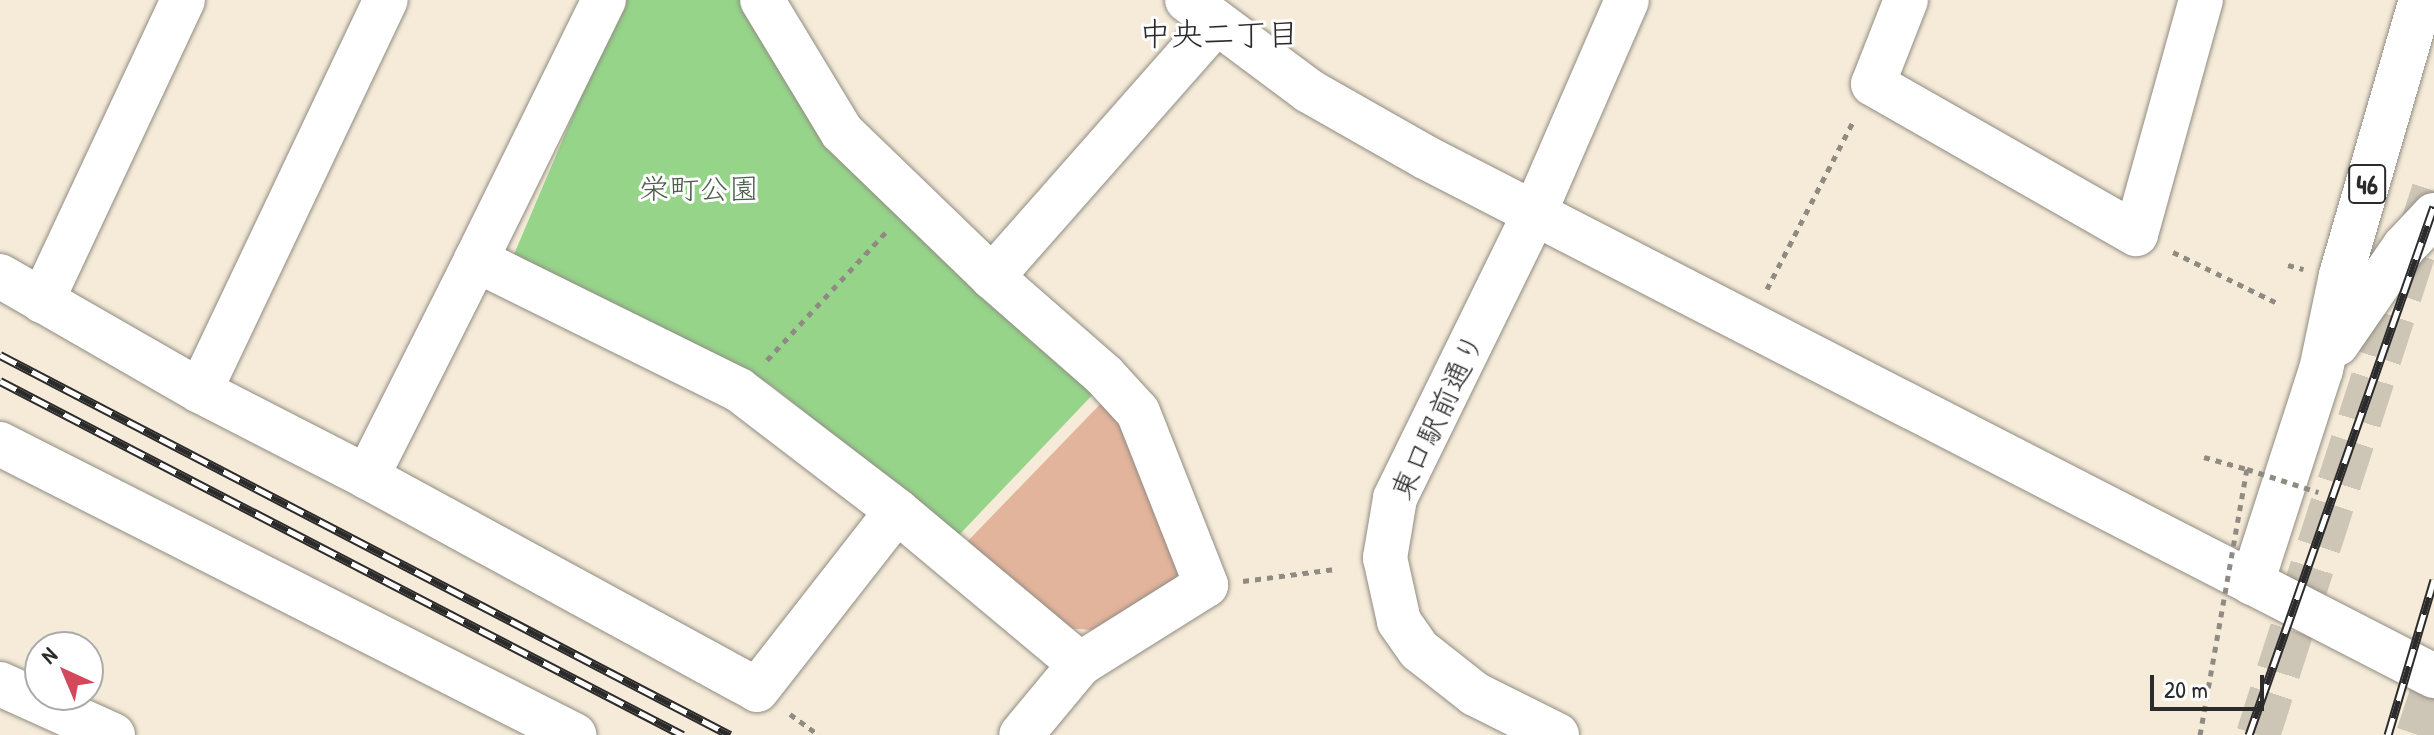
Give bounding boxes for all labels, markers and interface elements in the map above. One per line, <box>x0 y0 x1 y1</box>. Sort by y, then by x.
district label: 中央二丁目 <box>1139 15 1299 53</box>
road number: 46 <box>2347 160 2387 208</box>
park label: 栄町公園 <box>639 170 759 206</box>
street label: 東口駅前通り <box>1383 327 1491 505</box>
north arrow <box>24 631 104 711</box>
text: N <box>34 640 63 670</box>
scale bar <box>2154 659 2268 709</box>
text: 20 m <box>2164 673 2208 705</box>

